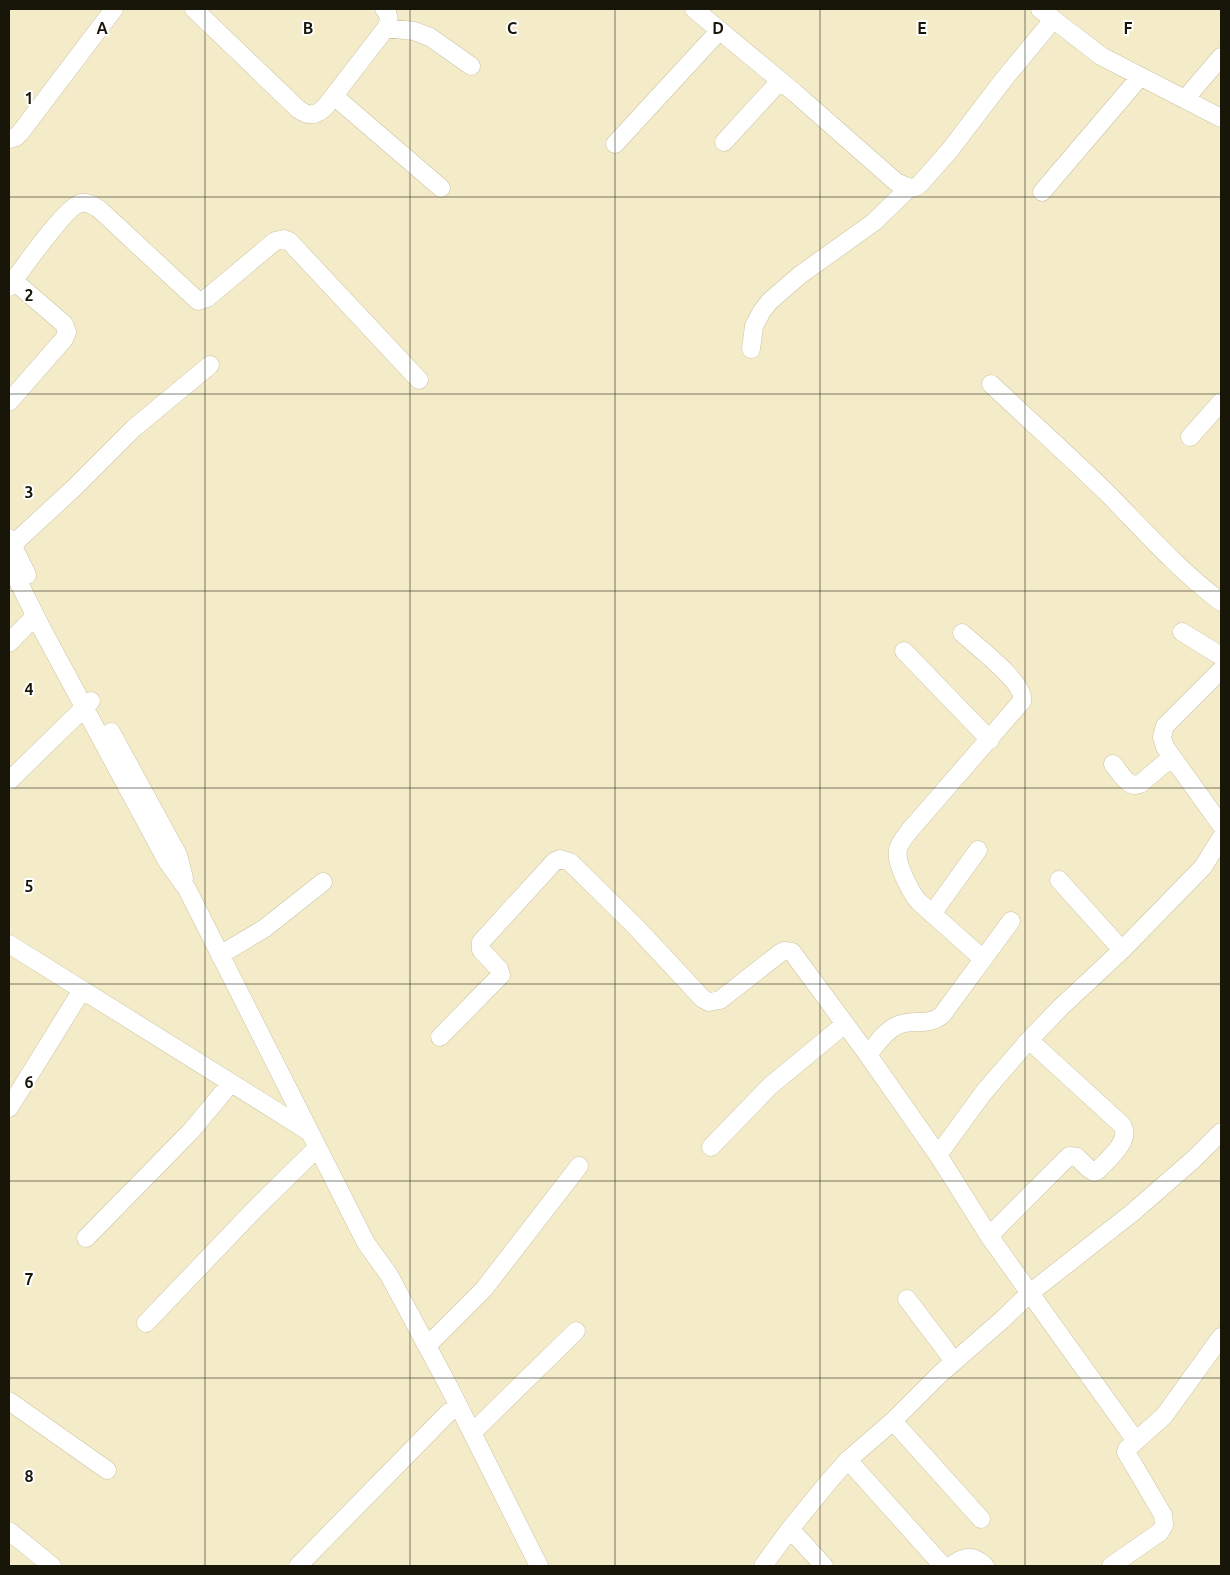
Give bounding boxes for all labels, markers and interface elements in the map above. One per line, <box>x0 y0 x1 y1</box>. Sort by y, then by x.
text: A <box>96 19 108 37</box>
text: B <box>303 19 313 37</box>
text: C <box>507 19 517 37</box>
text: D <box>712 19 724 37</box>
text: E <box>917 19 927 37</box>
text: F <box>1124 19 1133 37</box>
text: 1 <box>24 89 34 107</box>
text: 2 <box>24 286 34 304</box>
text: 3 <box>24 483 34 501</box>
text: 4 <box>24 680 34 698</box>
text: 5 <box>24 877 34 895</box>
text: 6 <box>24 1073 34 1091</box>
text: 7 <box>24 1270 34 1288</box>
text: 8 <box>24 1467 34 1485</box>

